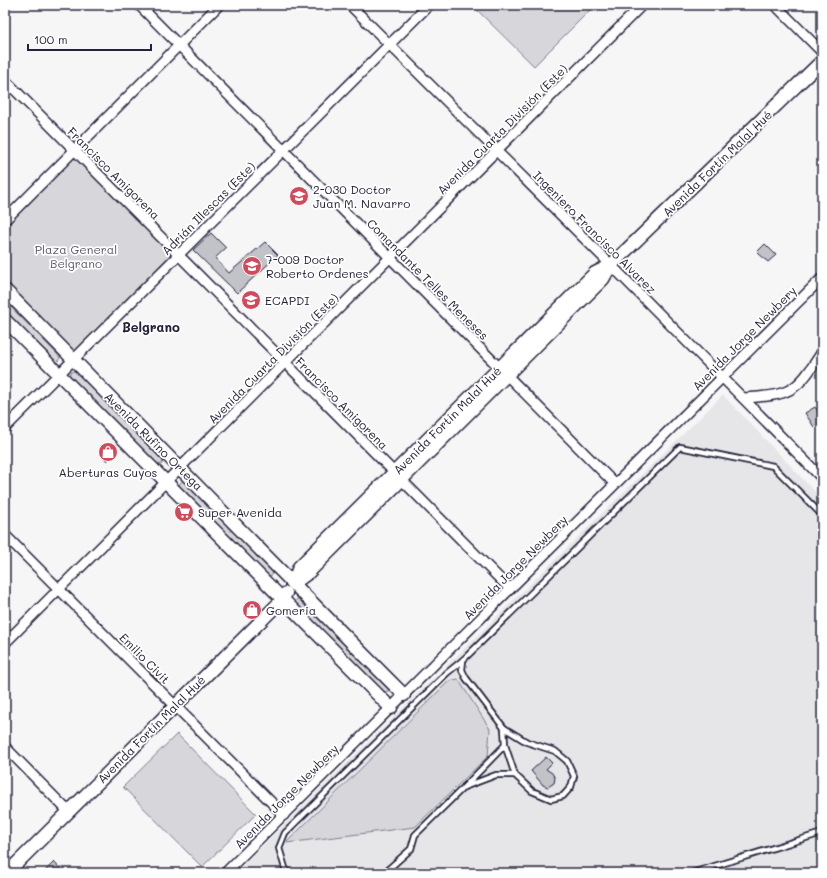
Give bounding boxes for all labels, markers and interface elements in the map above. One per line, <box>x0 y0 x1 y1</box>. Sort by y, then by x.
scale bar <box>28 26 151 52</box>
text: 100 m <box>34 31 68 47</box>
street label: Avenida Cuarta División (Este) <box>433 60 571 198</box>
street label: Avenida Fortín Malal Hué <box>659 106 775 220</box>
street label: Francisco Amigorena <box>64 123 164 223</box>
street label: Adrián Illescas (Este) <box>158 158 258 258</box>
street label: Ingeniero Francisco Alvarez <box>530 167 660 297</box>
place label: 2-030 Doctor Juan M. Navarro <box>313 181 410 211</box>
school or university icon: 2-030 Doctor Juan M. Navarro <box>288 185 310 207</box>
street label: Comandante Telles Meneses <box>364 215 492 343</box>
park label: Plaza General Belgrano <box>35 241 117 271</box>
place label: 7-009 Doctor Roberto Ordenes <box>266 251 369 281</box>
school or university icon: 7-009 Doctor Roberto Ordenes <box>241 255 263 277</box>
street label: Avenida Jorge Newbery <box>688 282 800 394</box>
street label: Avenida Cuarta División (Este) <box>204 289 342 427</box>
school or university icon: ECAPDI <box>240 289 262 311</box>
place label: ECAPDI <box>265 292 310 308</box>
district label: Belgrano <box>122 318 180 335</box>
street label: Francisco Amigorena <box>292 353 392 453</box>
street label: Avenida Fortín Malal Hué <box>390 363 504 477</box>
street label: Avenida Rufino Ortega <box>101 388 207 494</box>
shop icon: Aberturas Cuyos <box>97 441 119 463</box>
place label: Aberturas Cuyos <box>59 464 158 480</box>
supermarket icon: Super Avenida <box>173 501 195 523</box>
place label: Super Avenida <box>198 504 282 520</box>
street label: Avenida Jorge Newbery <box>459 511 571 623</box>
shop icon: Gomeria <box>241 599 263 621</box>
place label: Gomeria <box>266 602 316 618</box>
street label: Emilio Civit <box>116 629 174 687</box>
street label: Avenida Fortín Malal Hué <box>94 672 208 786</box>
street label: Avenida Jorge Newbery <box>230 740 342 852</box>

